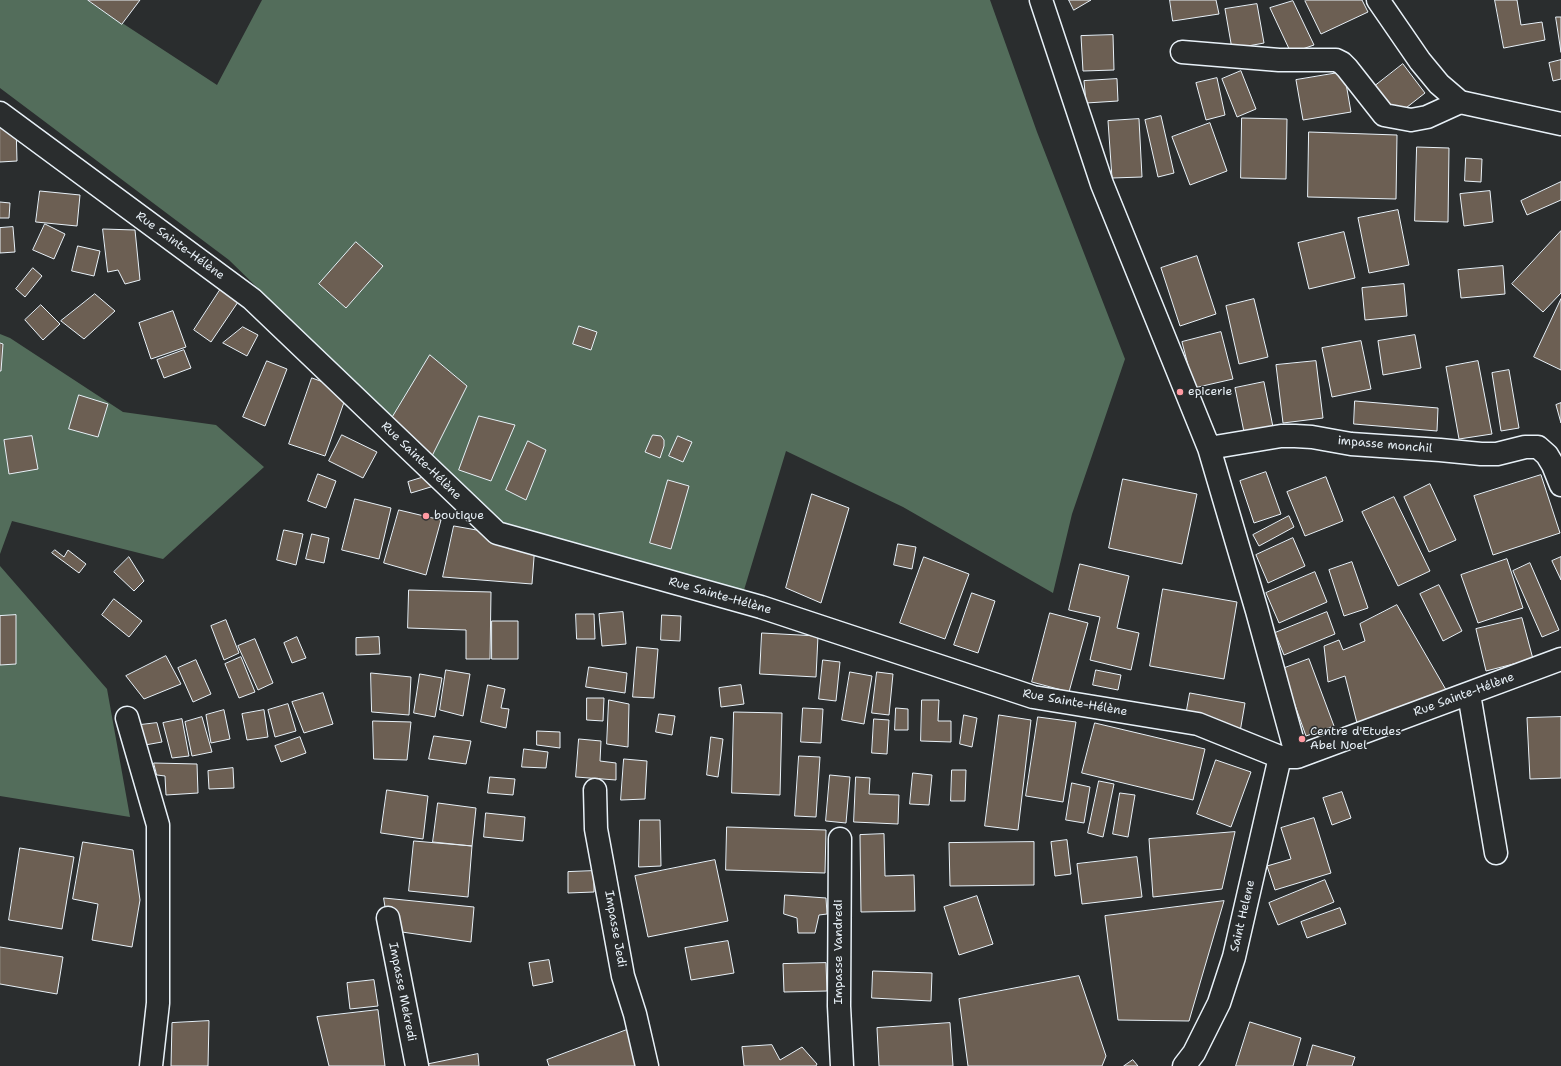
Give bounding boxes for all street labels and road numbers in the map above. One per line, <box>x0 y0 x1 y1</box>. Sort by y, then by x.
street label: Rue Sainte-Hélène <box>133 209 227 283</box>
street label: Rue Sainte-Hélène <box>378 419 464 503</box>
street label: impasse monchil <box>1337 434 1433 456</box>
street label: Rue Sainte-Hélène <box>667 574 773 618</box>
street label: Rue Sainte-Hélène <box>1412 670 1516 720</box>
street label: Rue Sainte-Hélène <box>1021 687 1129 719</box>
street label: Saint Helene <box>1228 879 1258 953</box>
street label: Impasse Jedi <box>601 889 629 969</box>
street label: Impasse Vandredi <box>832 899 846 1005</box>
street label: Impasse Mekredi <box>385 941 419 1043</box>

